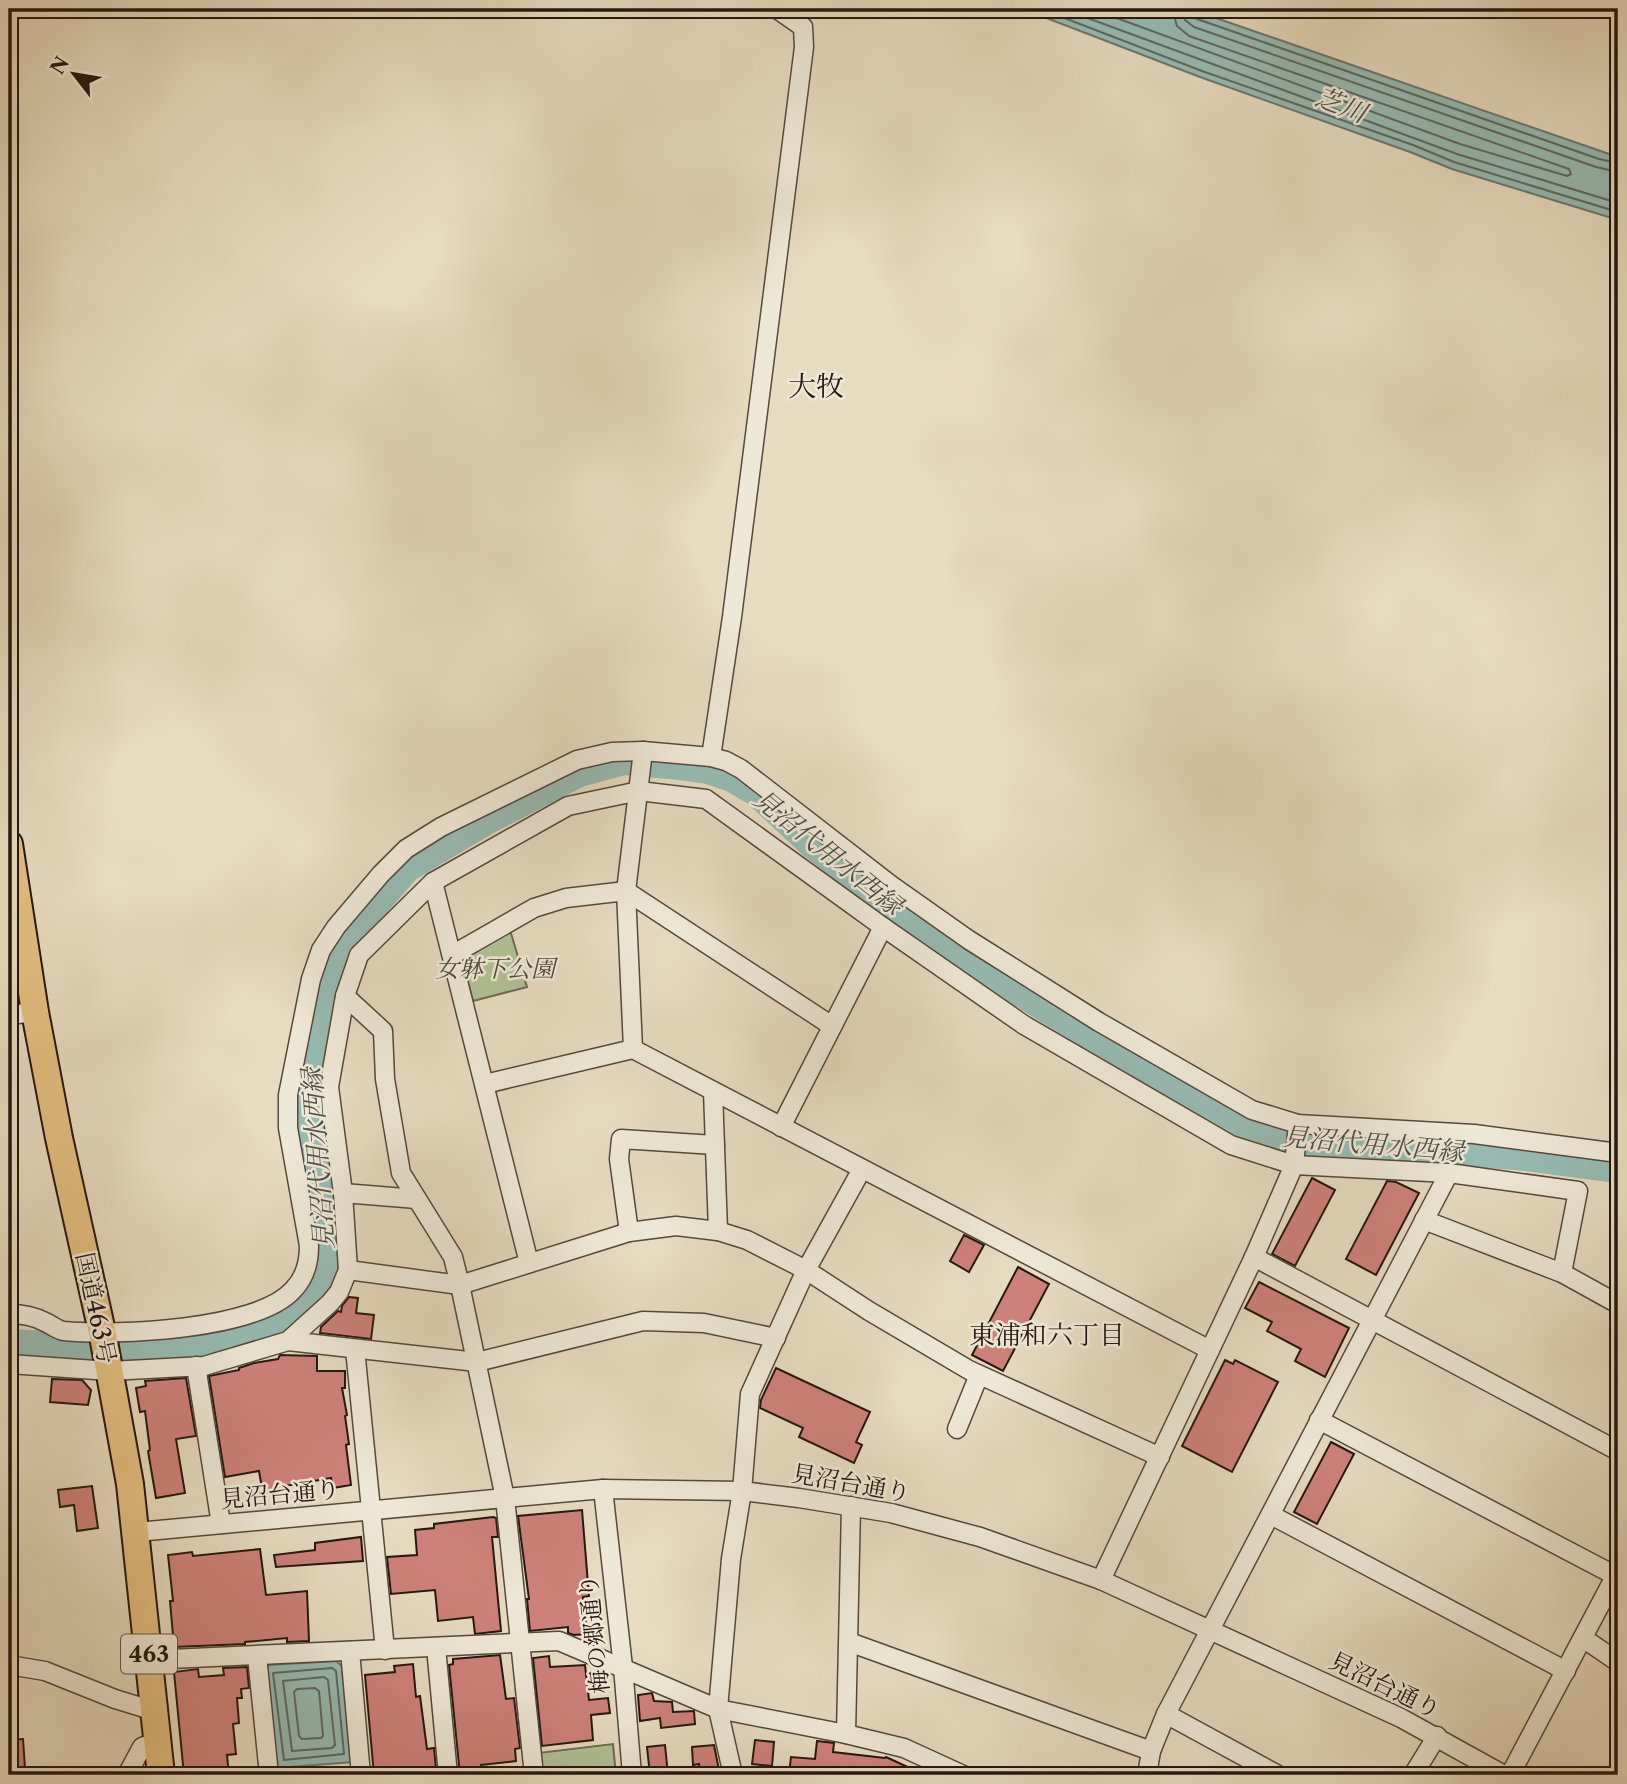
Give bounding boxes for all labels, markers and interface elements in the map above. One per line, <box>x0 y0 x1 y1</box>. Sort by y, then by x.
north arrow <box>38 38 108 108</box>
text: N <box>46 53 74 79</box>
water label: 芝川 <box>1311 81 1374 130</box>
district label: 大牧 <box>788 369 844 403</box>
water label: 見沼代用水西縁 <box>747 782 911 924</box>
park label: 女躰下公園 <box>435 954 559 983</box>
water label: 見沼代用水西縁 <box>295 1064 340 1251</box>
water label: 見沼代用水西縁 <box>1281 1120 1468 1168</box>
street label: 国道463号 <box>70 1250 122 1366</box>
district label: 東浦和六丁目 <box>969 1319 1125 1351</box>
street label: 見沼台通り <box>789 1458 913 1508</box>
street label: 見沼台通り <box>219 1474 341 1514</box>
street label: 梅の郷通り <box>573 1573 615 1695</box>
road number: 463 <box>121 1634 177 1674</box>
street label: 見沼台通り <box>1325 1646 1445 1724</box>

